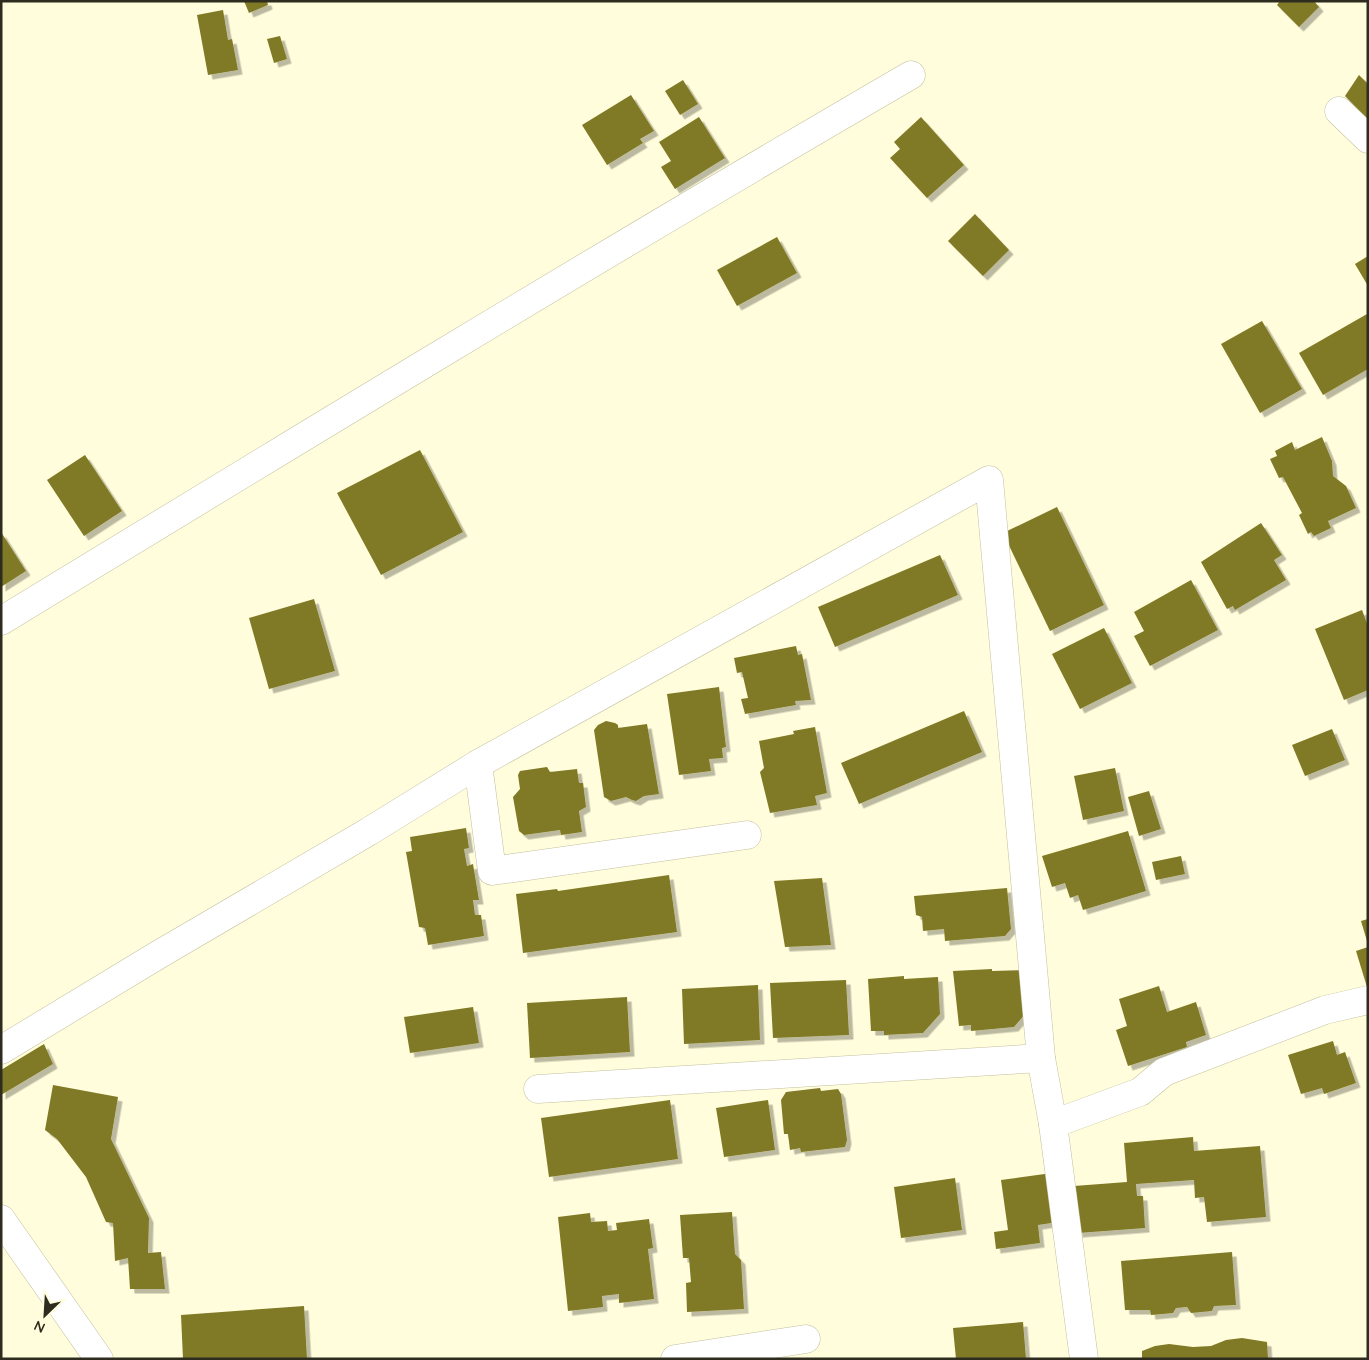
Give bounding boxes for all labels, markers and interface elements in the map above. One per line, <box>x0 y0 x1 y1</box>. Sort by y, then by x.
north arrow <box>20 1290 70 1340</box>
text: N <box>31 1316 48 1337</box>

